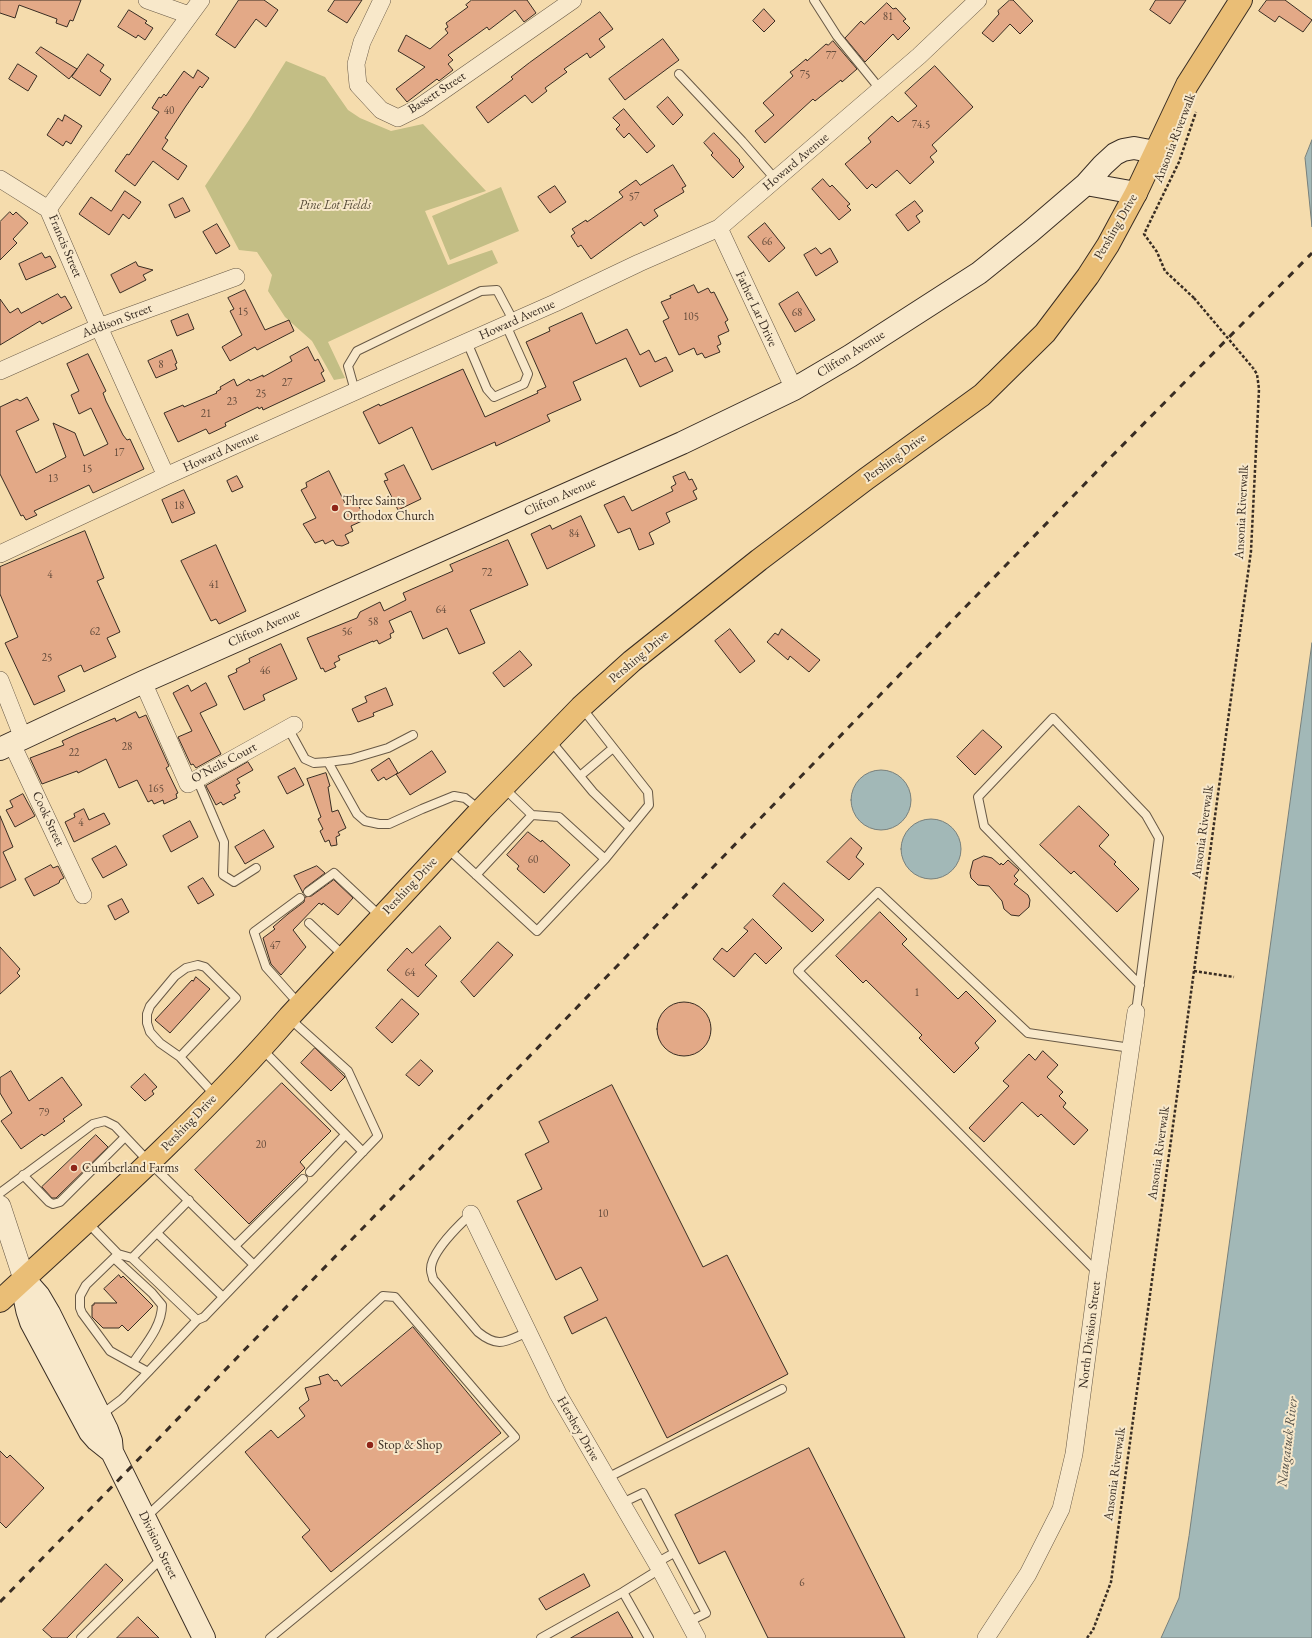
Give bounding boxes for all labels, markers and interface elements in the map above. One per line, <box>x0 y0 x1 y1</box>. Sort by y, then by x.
house number: 81 <box>883 10 893 24</box>
house number: 77 <box>826 49 836 63</box>
house number: 75 <box>800 68 810 82</box>
street label: Bassett Street <box>405 69 469 117</box>
street label: Ansonia Riverwalk <box>1151 91 1199 185</box>
house number: 40 <box>164 104 174 118</box>
house number: 74.5 <box>912 118 930 132</box>
street label: Howard Avenue <box>760 130 832 194</box>
house number: 57 <box>629 190 639 204</box>
street label: Pershing Drive <box>1091 192 1141 262</box>
park label: Pine Lot Fields <box>299 197 371 213</box>
street label: Francis Street <box>45 212 85 280</box>
house number: 66 <box>762 235 772 249</box>
street label: Father Lar Drive <box>732 269 780 349</box>
street label: Howard Avenue <box>477 296 557 344</box>
street label: Addison Street <box>80 300 154 342</box>
house number: 15 <box>238 305 248 319</box>
house number: 68 <box>792 306 802 320</box>
house number: 105 <box>683 310 699 324</box>
street label: Clifton Avenue <box>814 327 888 381</box>
house number: 8 <box>158 358 164 372</box>
house number: 27 <box>282 376 292 390</box>
house number: 25 <box>256 387 266 401</box>
house number: 23 <box>227 395 237 409</box>
house number: 21 <box>201 407 211 421</box>
street label: Howard Avenue <box>181 428 261 476</box>
street label: Pershing Drive <box>861 430 929 486</box>
house number: 17 <box>114 446 124 460</box>
house number: 15 <box>82 462 92 476</box>
street label: Ansonia Riverwalk <box>1232 464 1252 560</box>
house number: 13 <box>48 472 58 486</box>
street label: Clifton Avenue <box>522 474 598 520</box>
place label: Three Saints Orthodox Church <box>343 493 434 524</box>
house number: 18 <box>174 499 184 513</box>
marker: Three Saints Orthodox Church <box>330 503 340 513</box>
house number: 84 <box>569 527 579 541</box>
house number: 72 <box>482 566 492 580</box>
house number: 4 <box>47 568 53 582</box>
house number: 41 <box>209 578 219 592</box>
house number: 64 <box>436 603 446 617</box>
street label: Clifton Avenue <box>226 605 302 651</box>
house number: 58 <box>368 615 378 629</box>
house number: 62 <box>90 625 100 639</box>
house number: 56 <box>342 625 352 639</box>
street label: Pershing Drive <box>606 628 672 686</box>
house number: 25 <box>42 651 52 665</box>
house number: 46 <box>260 664 270 678</box>
street label: O'Neils Court <box>189 739 259 787</box>
house number: 28 <box>122 740 132 754</box>
house number: 22 <box>69 746 79 760</box>
house number: 165 <box>148 782 164 796</box>
street label: Ansonia Riverwalk <box>1189 784 1217 880</box>
street label: Cook Street <box>28 789 68 849</box>
house number: 4 <box>78 816 84 830</box>
house number: 60 <box>528 853 538 867</box>
street label: Pershing Drive <box>379 854 441 918</box>
house number: 47 <box>270 939 280 953</box>
house number: 64 <box>405 966 415 980</box>
house number: 1 <box>914 986 920 1000</box>
street label: Pershing Drive <box>158 1091 220 1155</box>
street label: Ansonia Riverwalk <box>1145 1105 1173 1201</box>
house number: 79 <box>39 1106 49 1120</box>
house number: 20 <box>256 1138 266 1152</box>
place label: Cumberland Farms <box>82 1160 179 1176</box>
marker: Cumberland Farms <box>69 1163 79 1173</box>
house number: 10 <box>598 1207 608 1221</box>
street label: North Division Street <box>1076 1280 1104 1390</box>
street label: Hershey Drive <box>553 1394 603 1464</box>
water label: Naugatuck River <box>1274 1396 1302 1488</box>
street label: Ansonia Riverwalk <box>1101 1426 1129 1522</box>
place label: Stop & Shop <box>378 1437 442 1453</box>
marker: Stop & Shop <box>365 1440 375 1450</box>
street label: Division Street <box>135 1508 181 1582</box>
house number: 6 <box>799 1576 805 1590</box>

